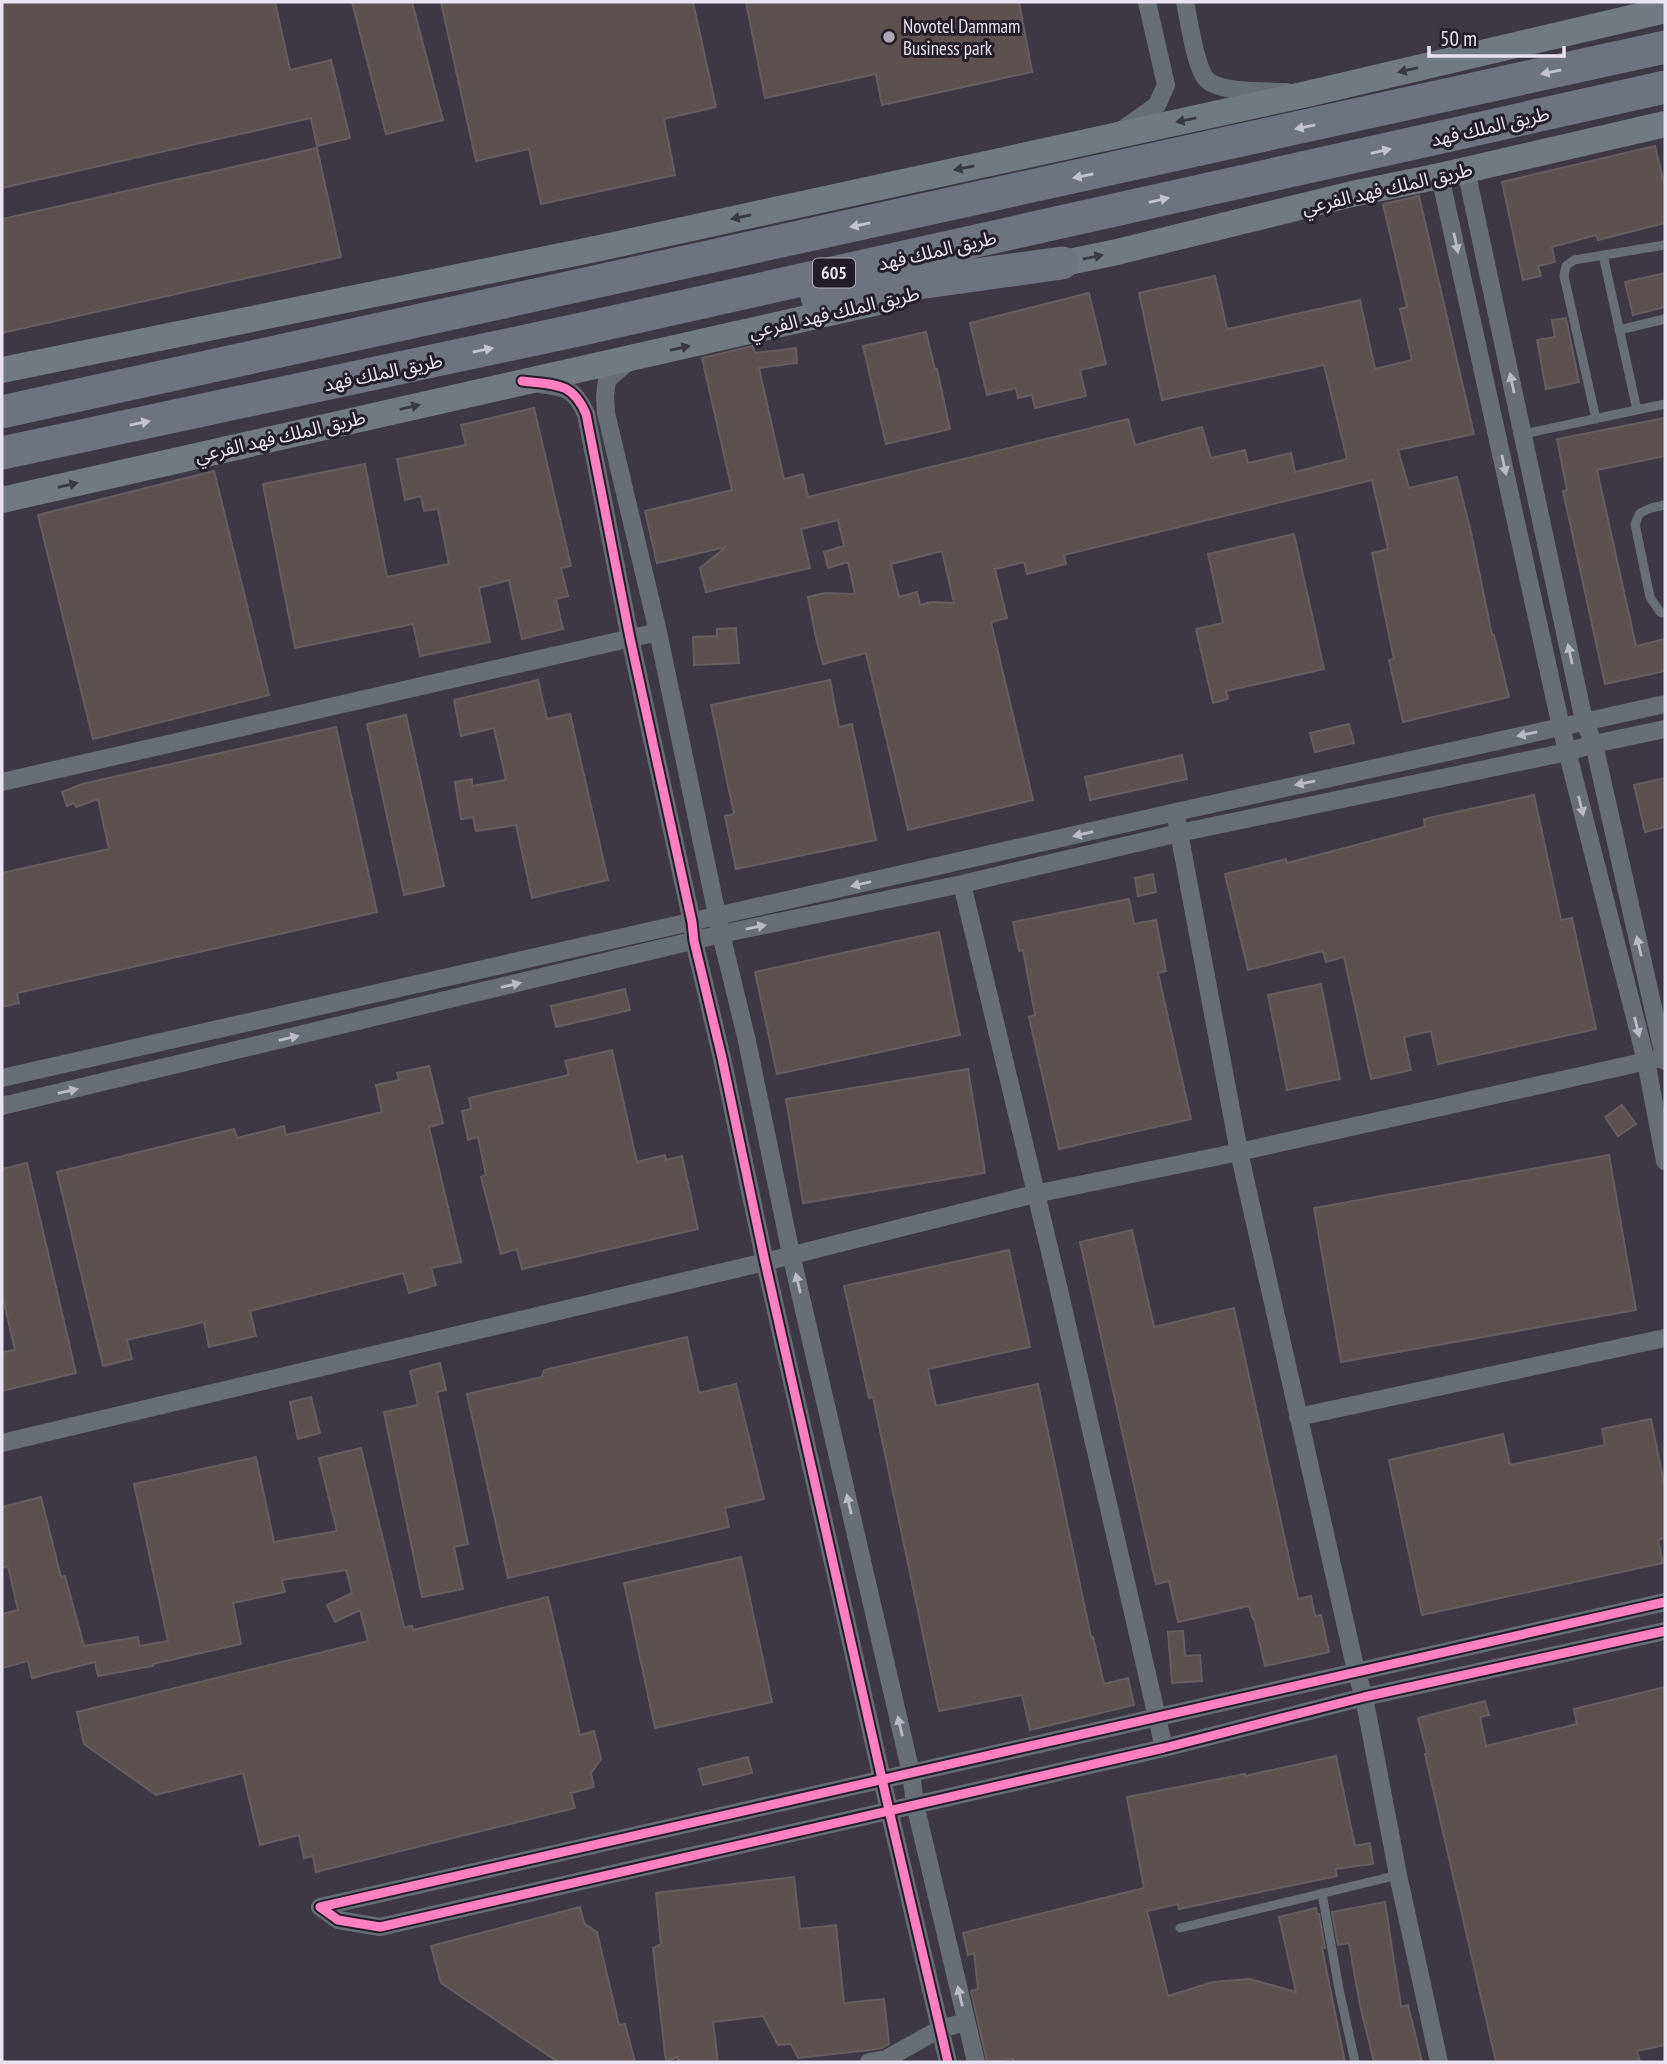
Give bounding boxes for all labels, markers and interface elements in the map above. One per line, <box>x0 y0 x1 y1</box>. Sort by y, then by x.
place label: Novotel Dammam Business park <box>903 14 1020 60</box>
scale bar <box>1429 14 1564 58</box>
text: 50 m <box>1440 25 1477 52</box>
marker: Novotel Dammam Business park <box>881 29 897 45</box>
one-way arrow <box>1397 65 1419 76</box>
one-way arrow <box>1540 67 1562 78</box>
street label: طريق الملك فهد <box>1428 101 1552 151</box>
one-way arrow <box>1175 114 1197 125</box>
one-way arrow <box>1294 121 1316 132</box>
one-way arrow <box>1370 145 1392 156</box>
street label: طريق الملك فهد الفرعي <box>1299 157 1476 223</box>
one-way arrow <box>953 163 975 174</box>
one-way arrow <box>1072 170 1094 181</box>
one-way arrow <box>1148 194 1170 205</box>
one-way arrow <box>730 211 752 222</box>
one-way arrow <box>849 219 871 230</box>
street label: طريق الملك فهد <box>875 225 999 275</box>
one-way arrow <box>1450 232 1461 254</box>
one-way arrow <box>1082 251 1104 262</box>
road number: 605 <box>813 258 855 288</box>
street label: طريق الملك فهد الفرعي <box>746 281 923 347</box>
one-way arrow <box>669 342 691 353</box>
one-way arrow <box>472 345 494 356</box>
street label: طريق الملك فهد <box>321 348 445 396</box>
one-way arrow <box>1506 372 1517 394</box>
one-way arrow <box>399 401 421 412</box>
street label: طريق الملك فهد الفرعي <box>192 405 369 471</box>
one-way arrow <box>129 418 151 429</box>
one-way arrow <box>1498 454 1509 476</box>
one-way arrow <box>57 479 79 490</box>
one-way arrow <box>1564 643 1575 665</box>
one-way arrow <box>1516 729 1538 740</box>
one-way arrow <box>1294 778 1316 789</box>
one-way arrow <box>1576 795 1587 817</box>
one-way arrow <box>1072 829 1094 840</box>
one-way arrow <box>850 879 872 890</box>
one-way arrow <box>745 922 767 933</box>
one-way arrow <box>1634 935 1645 957</box>
one-way arrow <box>500 979 522 990</box>
one-way arrow <box>1632 1016 1643 1038</box>
one-way arrow <box>279 1032 301 1043</box>
one-way arrow <box>57 1085 79 1096</box>
one-way arrow <box>792 1272 803 1294</box>
one-way arrow <box>843 1493 854 1515</box>
one-way arrow <box>894 1715 905 1737</box>
one-way arrow <box>954 1985 965 2007</box>

